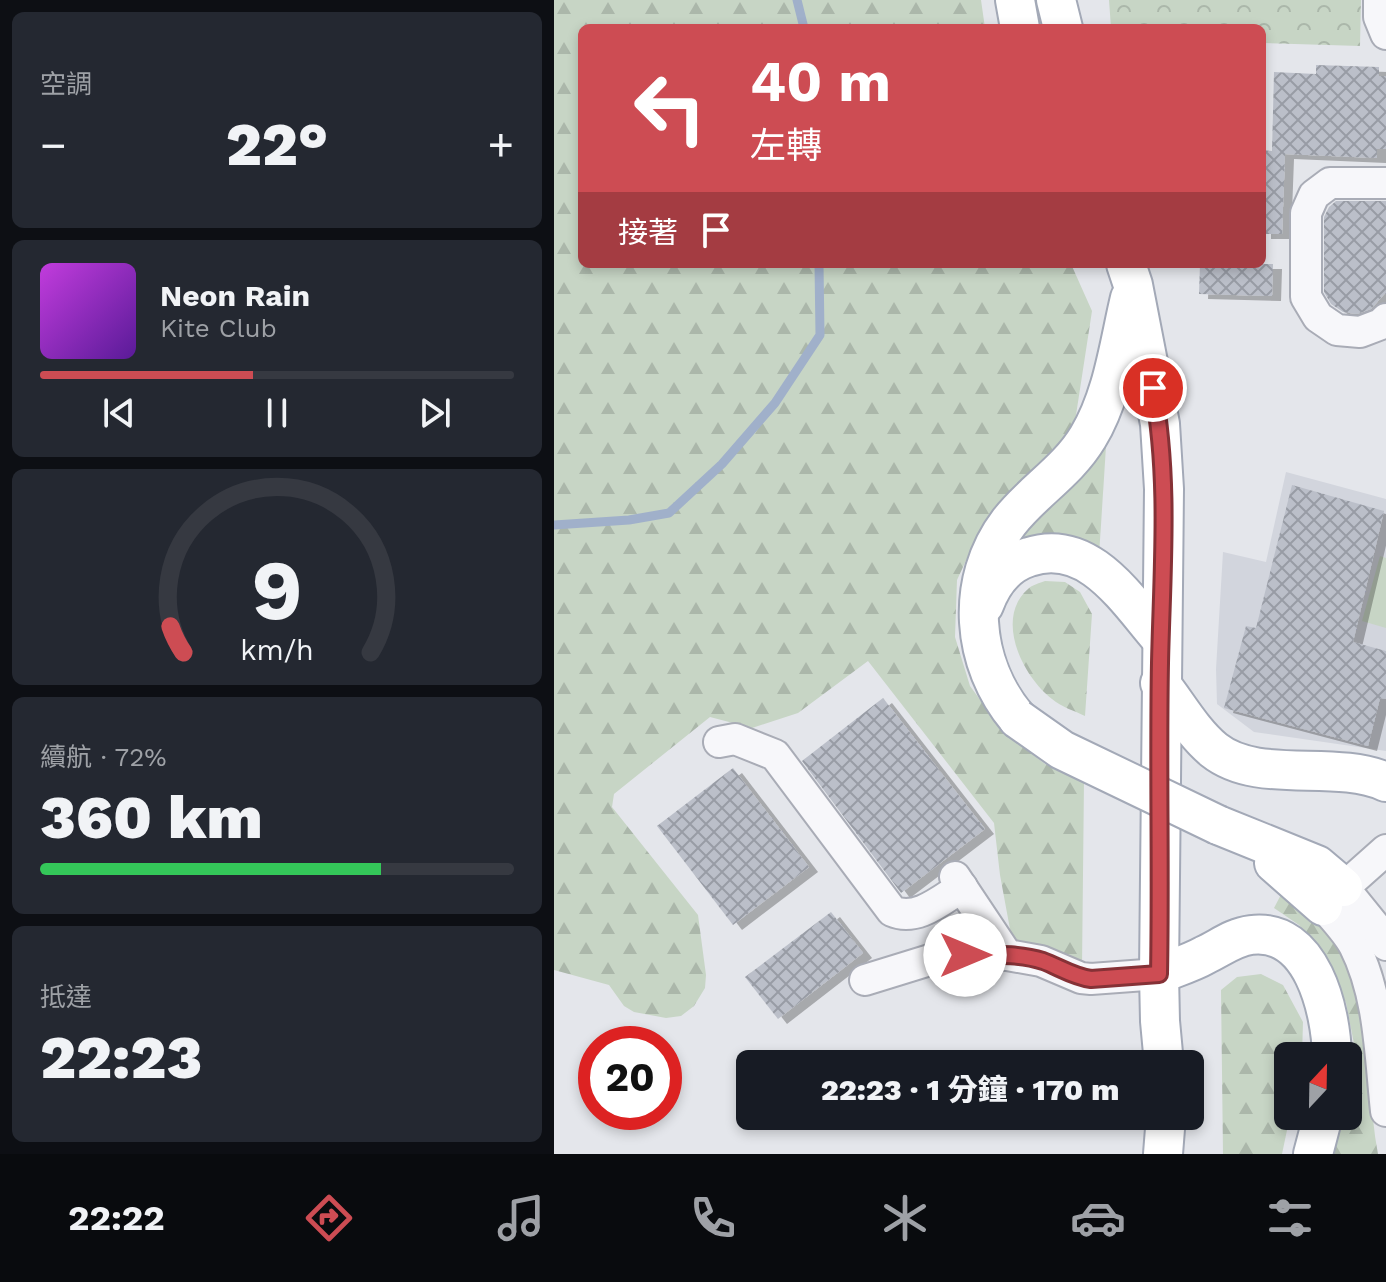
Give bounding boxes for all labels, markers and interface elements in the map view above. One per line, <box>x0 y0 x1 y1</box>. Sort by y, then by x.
text: 40 m <box>750 49 891 115</box>
icon: left <box>618 56 722 160</box>
text: 空調 <box>40 69 92 99</box>
text: 22° <box>226 109 328 180</box>
text: − <box>40 119 67 171</box>
text: + <box>487 119 514 171</box>
text: 左轉 <box>750 125 822 167</box>
icon: arrive <box>694 208 738 252</box>
text: 接著 <box>618 215 678 250</box>
text: Neon Rain <box>160 278 310 313</box>
text: Kite Club <box>160 313 277 343</box>
pin <box>1119 354 1187 422</box>
icon: arrive <box>1131 366 1175 410</box>
icon: previous <box>97 391 141 435</box>
icon: pause <box>255 391 299 435</box>
icon: next <box>413 391 457 435</box>
text: 9 <box>251 542 303 639</box>
text: km/h <box>240 633 314 667</box>
text: 續航 · 72% <box>40 742 167 772</box>
text: 360 km <box>40 782 263 853</box>
position arrow <box>923 913 1007 997</box>
text: 抵達 <box>40 982 92 1012</box>
text: 22:23 <box>40 1022 202 1093</box>
speed limit sign: 20 <box>578 1026 682 1130</box>
north arrow <box>1274 1042 1362 1130</box>
map controls <box>1274 1042 1362 1130</box>
text: 22:23 · 1 分鐘 · 170 m <box>821 1072 1119 1107</box>
icon: directions <box>301 1190 357 1246</box>
icon: music <box>493 1190 549 1246</box>
icon: phone <box>685 1190 741 1246</box>
icon: climate <box>877 1190 933 1246</box>
icon: car <box>1070 1190 1126 1246</box>
icon: filters <box>1262 1190 1318 1246</box>
text: 22:22 <box>68 1197 165 1239</box>

